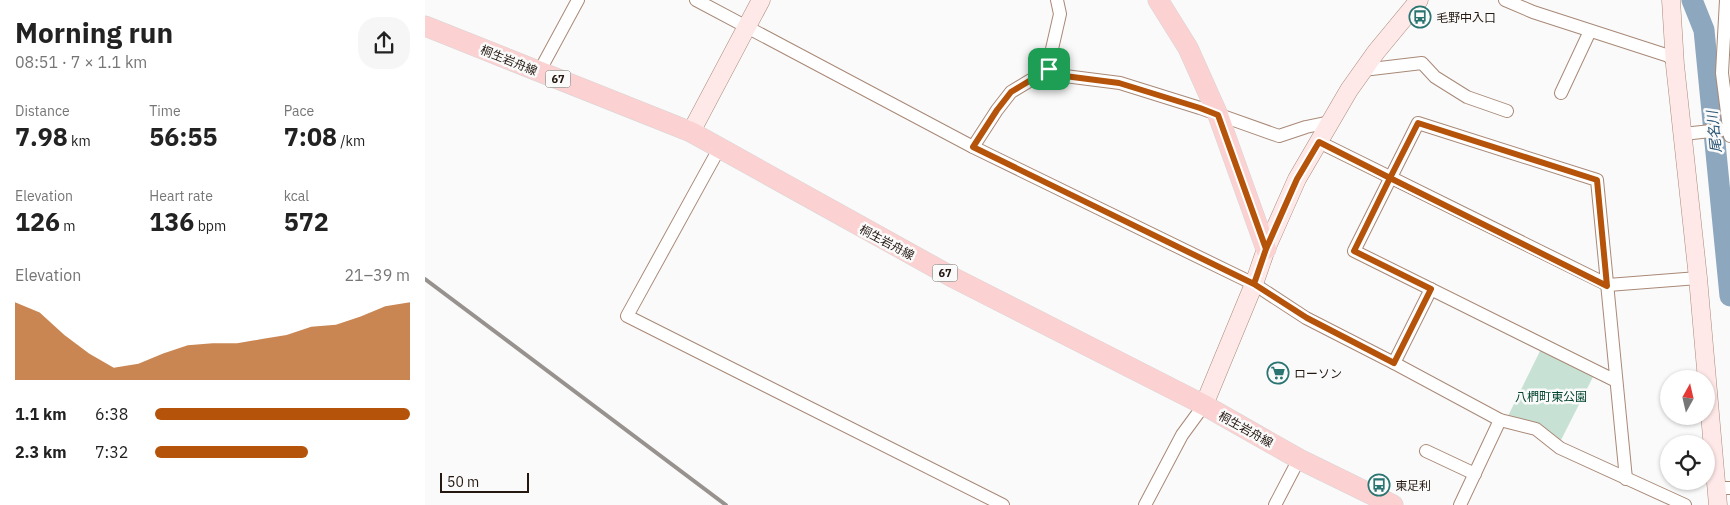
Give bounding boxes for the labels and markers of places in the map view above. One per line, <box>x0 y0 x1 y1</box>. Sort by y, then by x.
bus stop icon: 毛野中入口 <box>1408 5 1432 29</box>
place label: 毛野中入口 <box>1436 10 1496 25</box>
pin <box>1028 48 1070 90</box>
supermarket icon: ローソン <box>1266 361 1290 385</box>
place label: ローソン <box>1294 366 1342 381</box>
bus stop icon: 東足利 <box>1367 473 1391 497</box>
place label: 東足利 <box>1395 478 1431 493</box>

